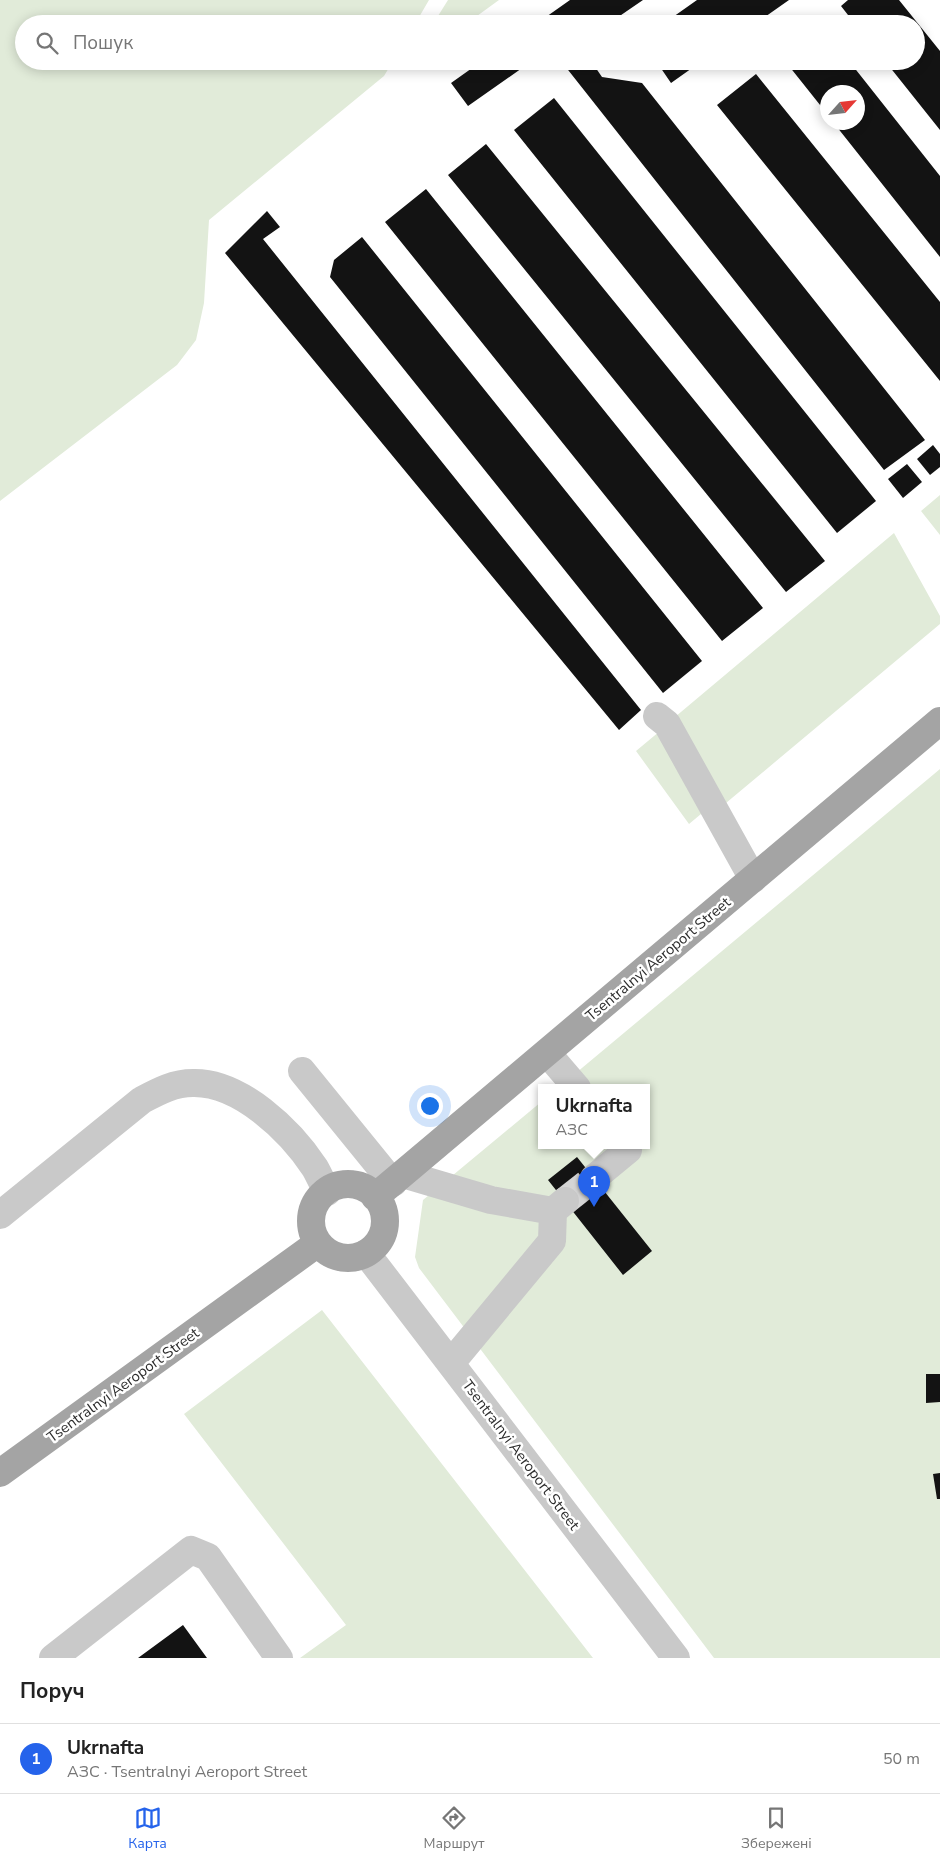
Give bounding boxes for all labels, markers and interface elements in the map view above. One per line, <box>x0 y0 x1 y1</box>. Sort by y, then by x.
search box <box>15 15 925 70</box>
icon: search <box>33 29 61 57</box>
text: Пошук <box>73 30 133 56</box>
north arrow <box>820 85 865 130</box>
street label: Tsentralnyi Aeroport Street <box>581 892 735 1026</box>
popup <box>538 1084 650 1149</box>
your location <box>417 1093 443 1119</box>
text: Ukrnafta <box>555 1093 633 1119</box>
text: АЗС <box>555 1119 588 1141</box>
pin: 1 <box>578 1166 610 1207</box>
street label: Tsentralnyi Aeroport Street <box>43 1323 204 1447</box>
street label: Tsentralnyi Aeroport Street <box>458 1376 585 1535</box>
text: Поруч <box>20 1677 85 1705</box>
text: Ukrnafta <box>67 1735 144 1761</box>
text: 1 <box>31 1748 41 1770</box>
text: 50 m <box>883 1748 920 1770</box>
text: АЗС · Tsentralnyi Aeroport Street <box>67 1761 307 1783</box>
tab: Карта <box>128 1804 167 1853</box>
tab: Маршрут <box>424 1804 484 1853</box>
tab: Збережені <box>741 1804 812 1853</box>

